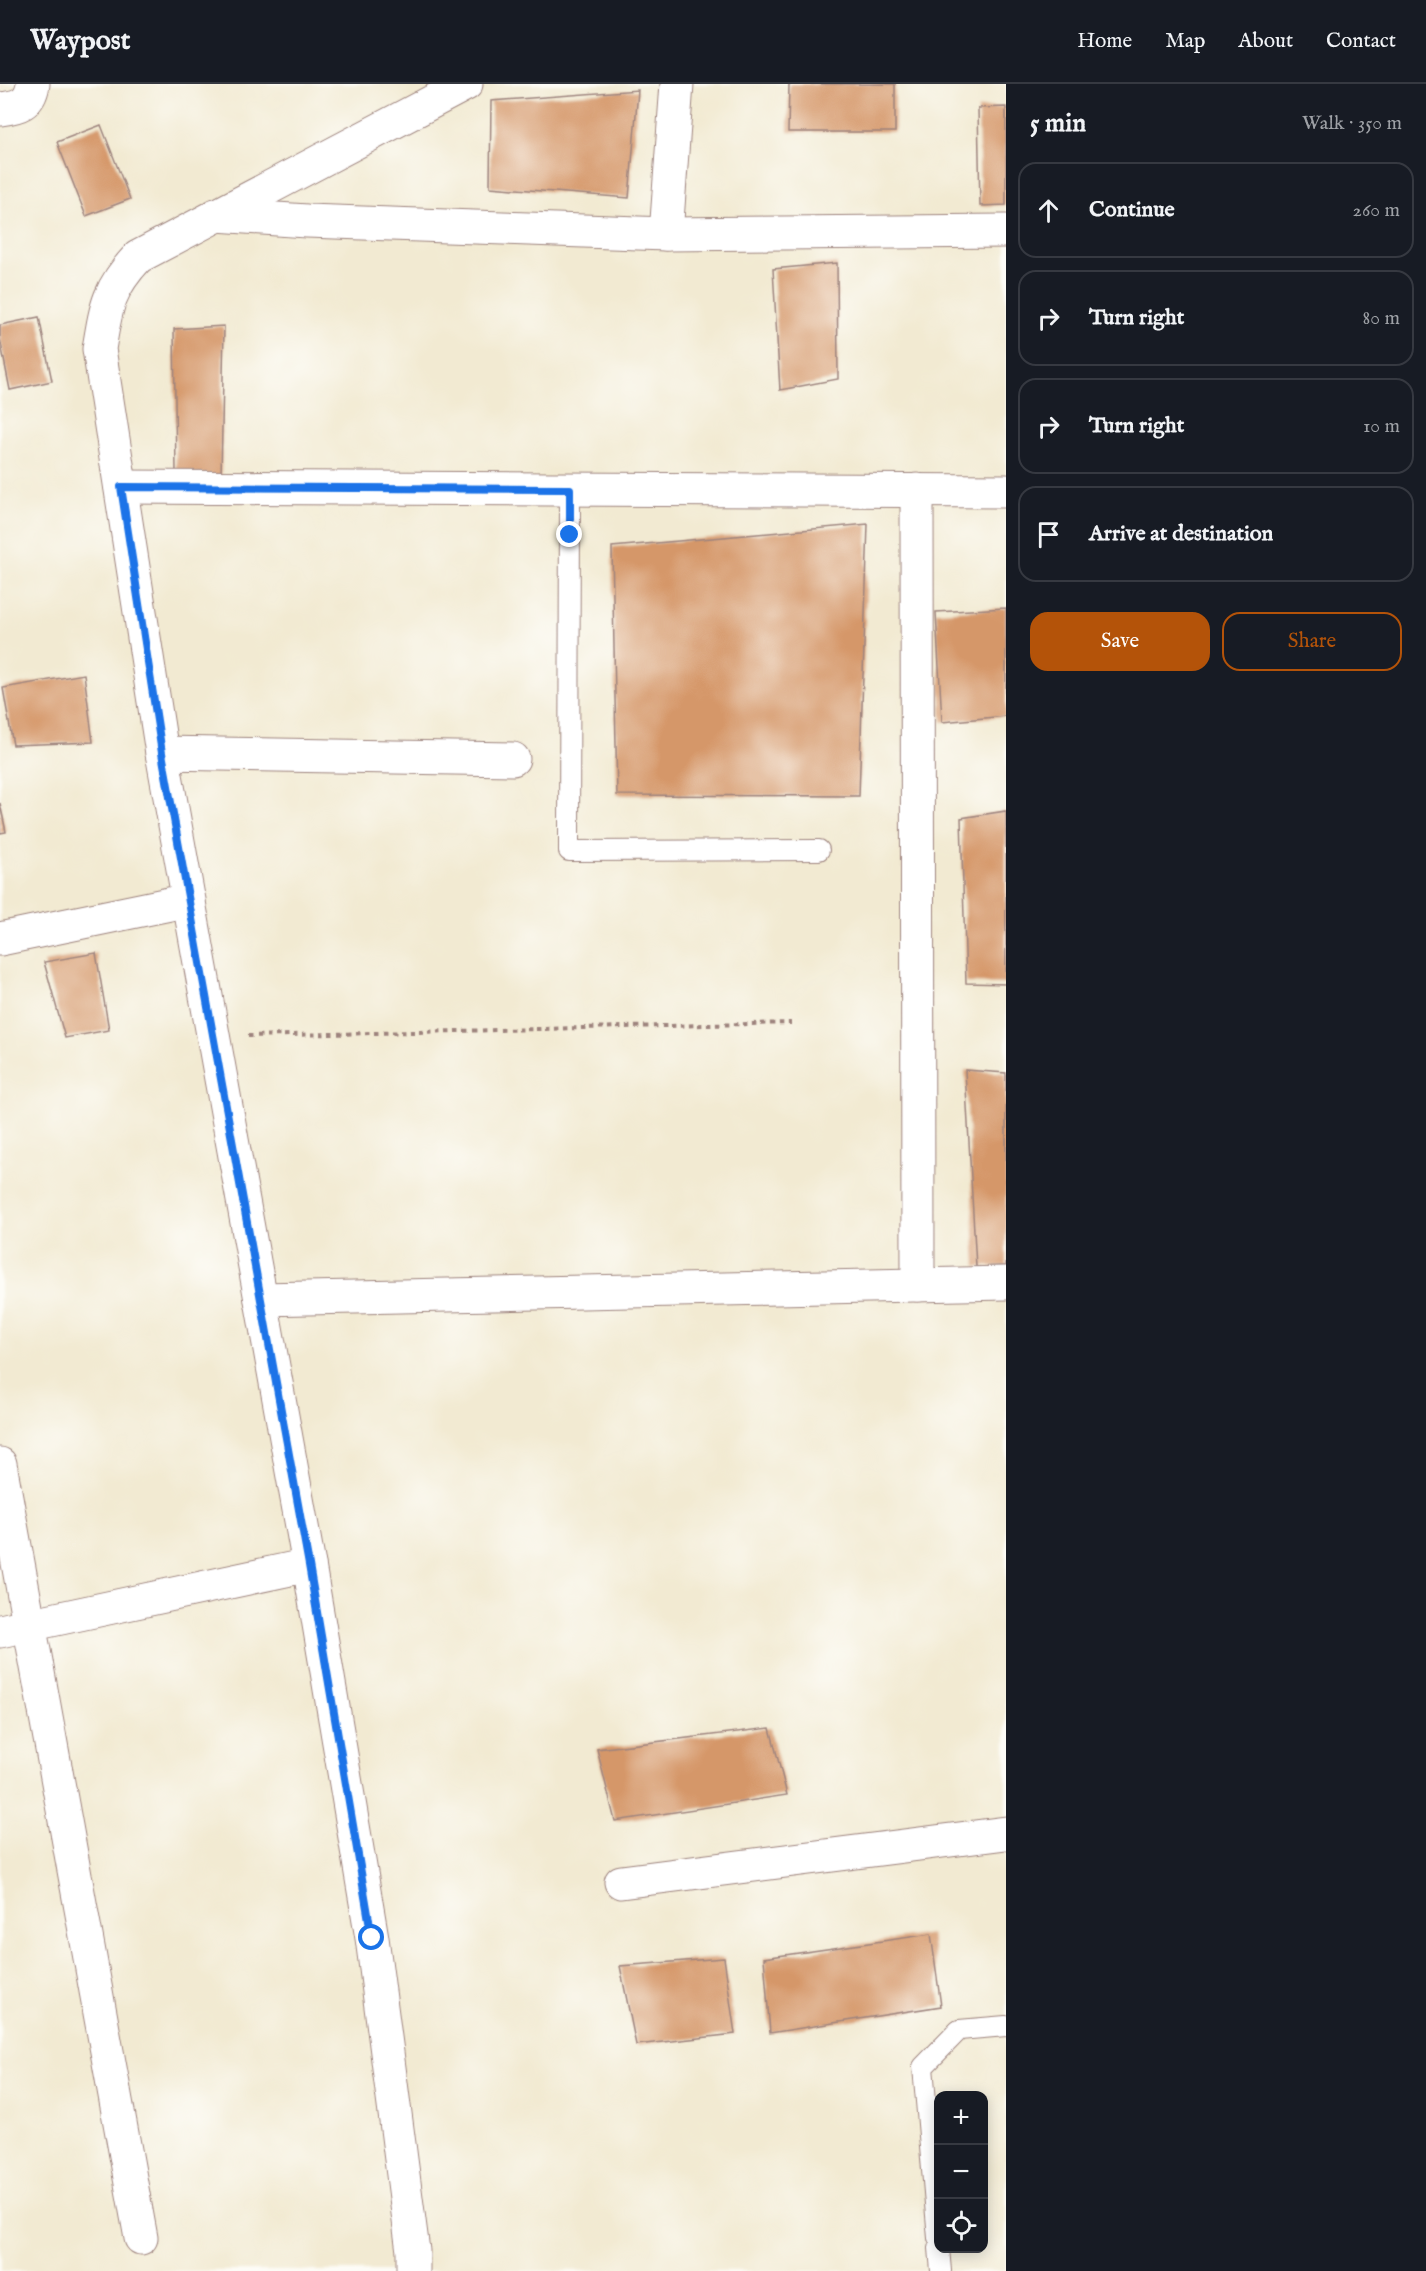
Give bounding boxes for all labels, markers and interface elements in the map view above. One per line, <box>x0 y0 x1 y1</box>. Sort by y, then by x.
text: Waypost <box>30 24 130 59</box>
text: Home <box>1077 28 1132 55</box>
text: Map <box>1165 28 1205 55</box>
text: About <box>1238 28 1293 55</box>
text: Contact <box>1326 28 1396 55</box>
text: 5 min <box>1030 107 1086 140</box>
text: Walk · 350 m <box>1302 111 1402 136</box>
icon: ahead <box>1032 194 1065 227</box>
text: Continue <box>1089 196 1175 224</box>
text: 260 m <box>1353 198 1400 223</box>
icon: right <box>1032 302 1065 335</box>
text: Turn right <box>1089 304 1184 332</box>
text: 80 m <box>1363 306 1400 331</box>
icon: right <box>1032 410 1065 443</box>
text: Turn right <box>1089 412 1184 440</box>
text: 10 m <box>1363 414 1400 439</box>
icon: arrive <box>1032 518 1065 551</box>
text: Arrive at destination <box>1089 520 1273 548</box>
route end <box>556 521 582 547</box>
button: Save <box>1030 612 1210 671</box>
button: Share <box>1222 612 1402 671</box>
route start <box>358 1924 384 1950</box>
map controls <box>934 2091 988 2253</box>
button: + <box>934 2091 988 2145</box>
button: − <box>934 2145 988 2199</box>
button: locate <box>934 2199 988 2253</box>

